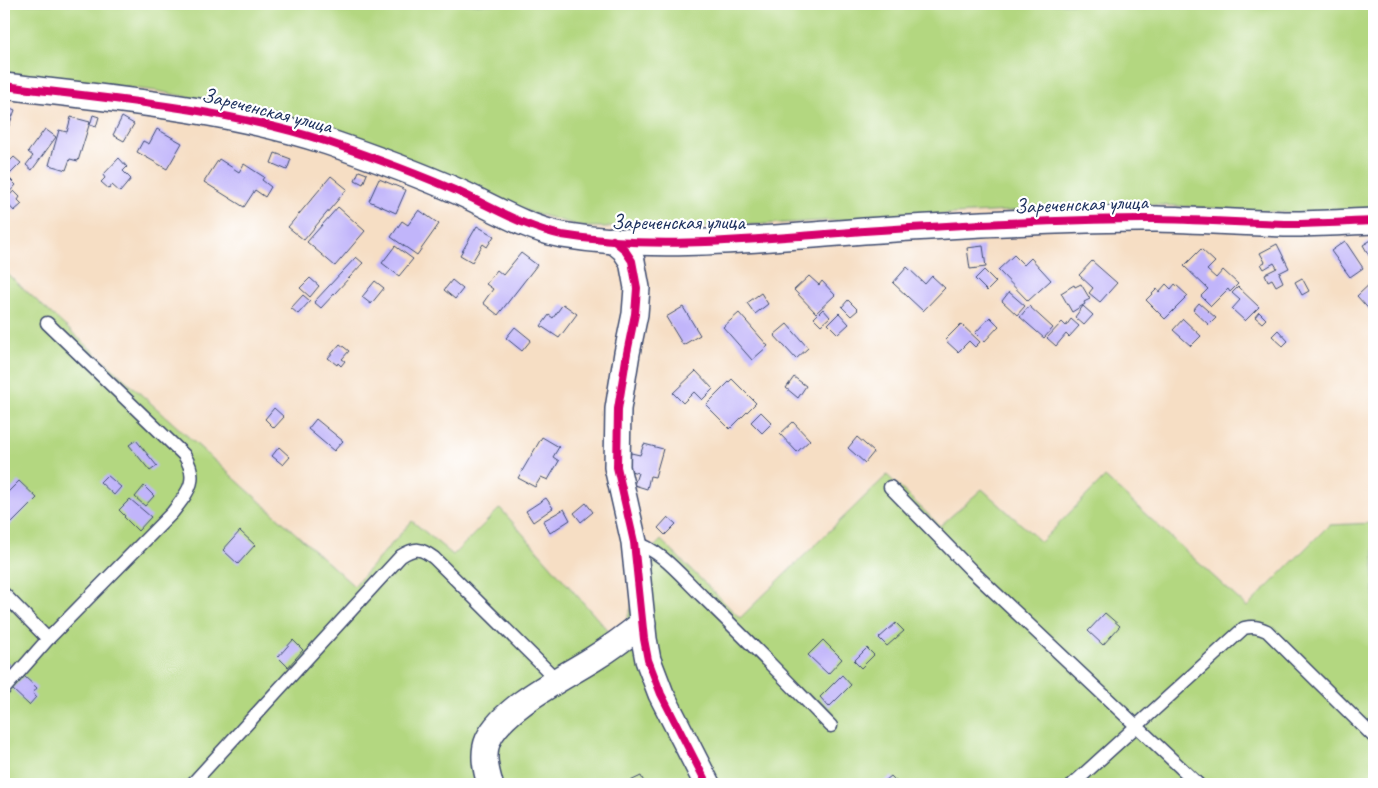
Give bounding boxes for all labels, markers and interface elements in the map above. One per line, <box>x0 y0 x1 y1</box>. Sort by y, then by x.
street label: Зареченская улица <box>199 81 336 139</box>
street label: Зареченская улица <box>1014 189 1150 219</box>
street label: Зареченская улица <box>611 209 746 235</box>

